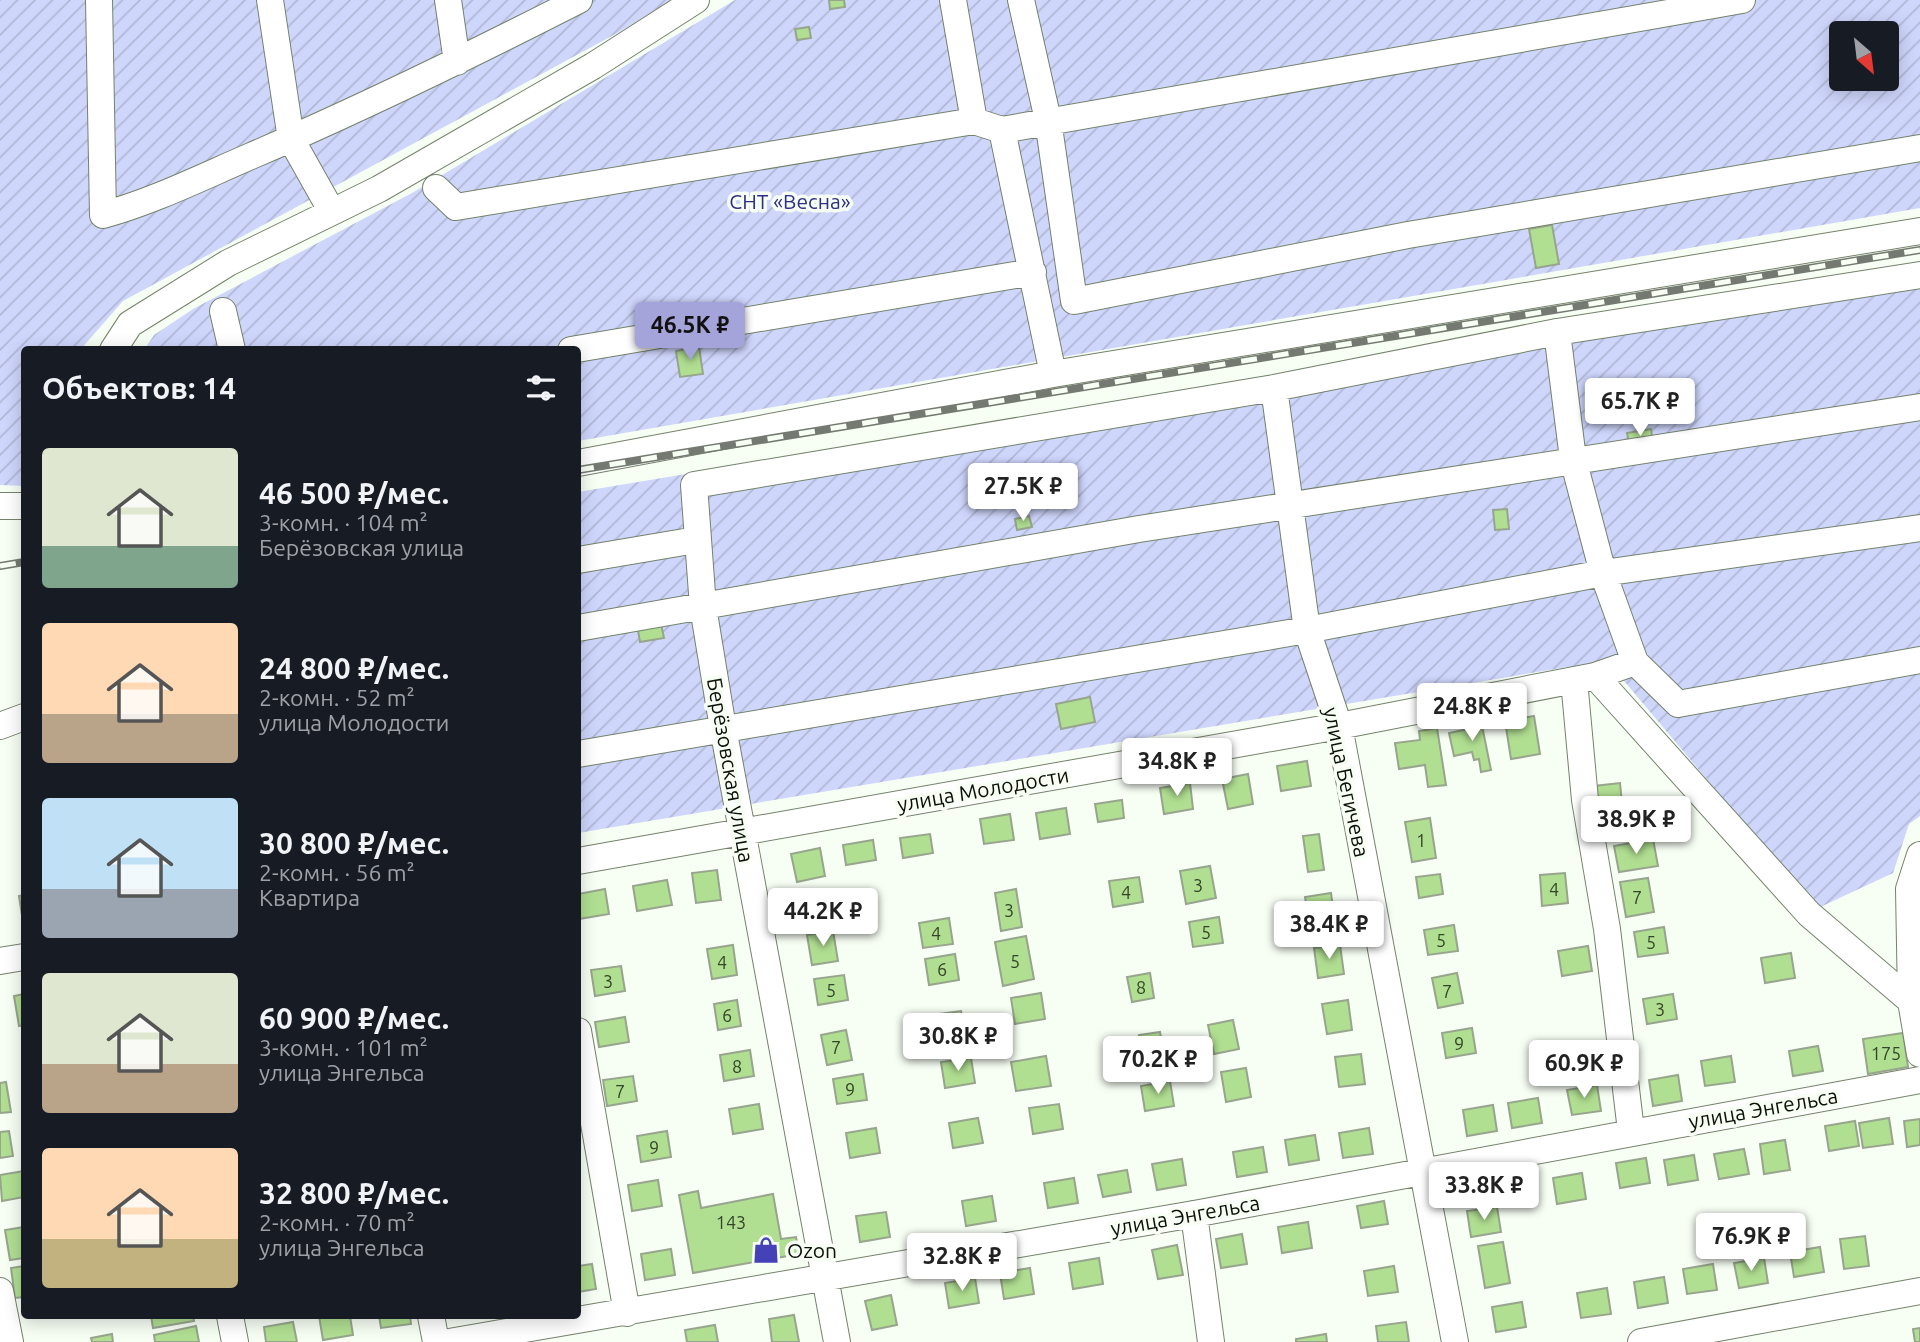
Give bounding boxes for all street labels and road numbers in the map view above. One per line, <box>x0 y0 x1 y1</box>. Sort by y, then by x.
street label: Берёзовская улица <box>703 676 759 864</box>
street label: улица Бегичева <box>1319 705 1375 859</box>
street label: улица Молодости <box>895 762 1071 816</box>
street label: улица Энгельса <box>1686 1083 1840 1133</box>
street label: улица Энгельса <box>1108 1190 1262 1240</box>

